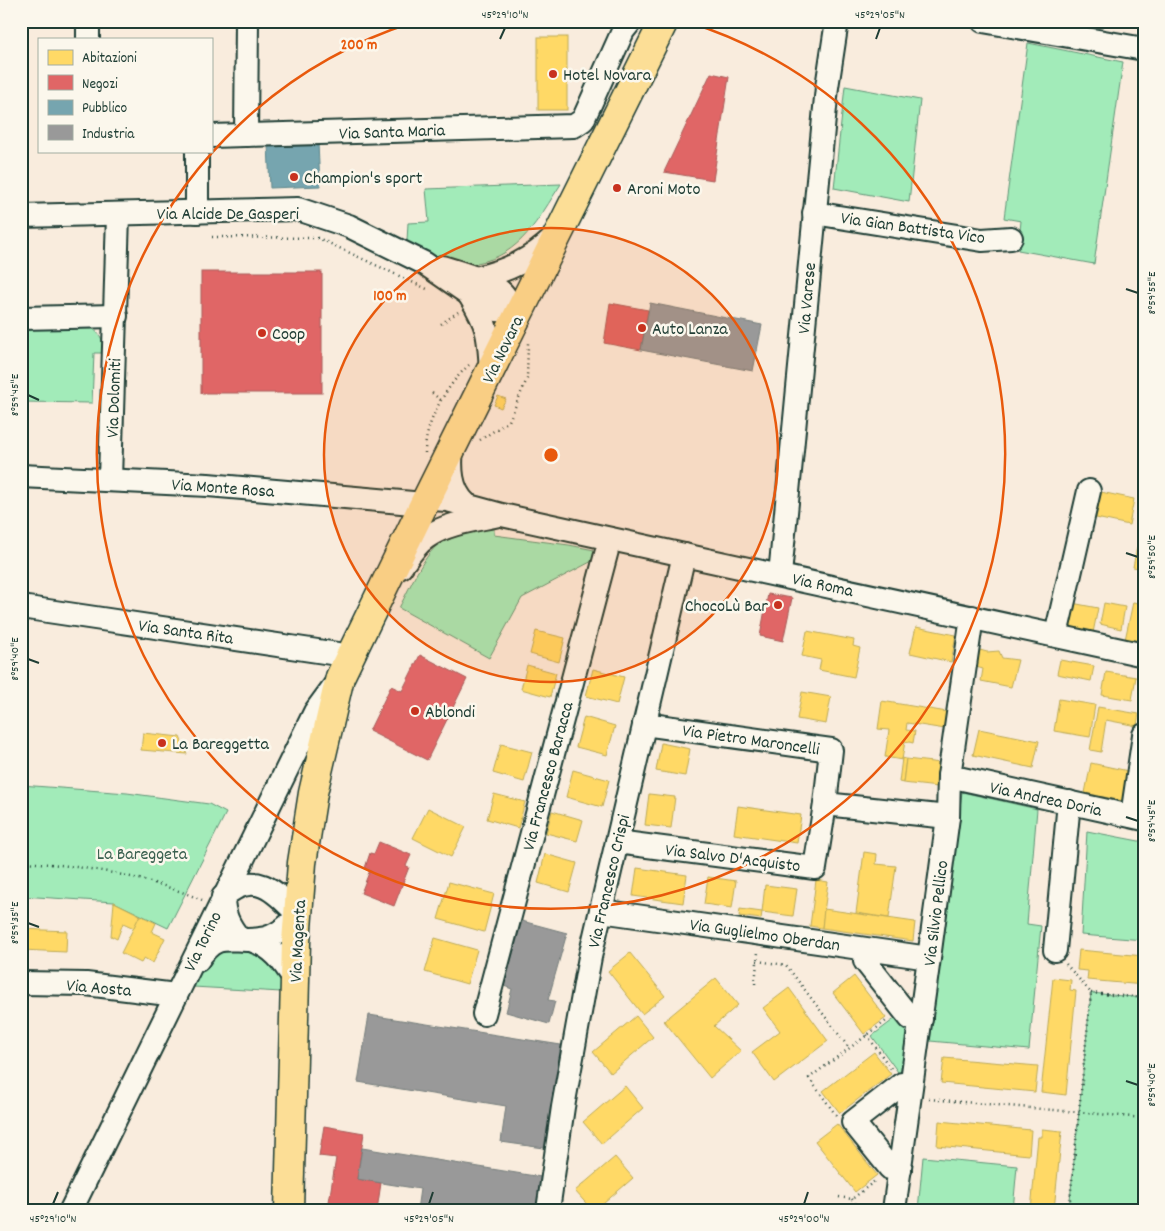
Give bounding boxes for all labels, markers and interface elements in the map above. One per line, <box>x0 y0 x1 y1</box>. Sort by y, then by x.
text: 45°29'10"N <box>482 7 528 24</box>
text: 45°29'05"N <box>855 7 905 24</box>
text: 200 m <box>341 35 377 57</box>
legend <box>38 38 212 152</box>
text: Abitazioni <box>82 48 137 70</box>
place label: Hotel Novara <box>563 64 652 89</box>
marker: Hotel Novara <box>547 68 559 80</box>
text: Negozi <box>82 74 118 96</box>
text: Pubblico <box>82 98 128 120</box>
street label: Via Santa Maria <box>339 119 446 148</box>
text: Industria <box>82 124 135 146</box>
place label: Champion's sport <box>304 167 423 192</box>
marker: Champion's sport <box>288 171 300 183</box>
place label: Aroni Moto <box>627 178 700 203</box>
marker: Aroni Moto <box>611 182 623 194</box>
street label: Via Alcide De Gasperi <box>157 203 299 228</box>
street label: Via Gian Battista Vico <box>839 207 986 252</box>
street label: Via Varese <box>793 261 824 335</box>
text: 8°59'55"E <box>1144 271 1161 314</box>
text: 100 m <box>373 286 407 308</box>
street label: Via Novara <box>477 312 532 388</box>
place label: Auto Lanza <box>652 318 728 343</box>
marker: Auto Lanza <box>636 322 648 334</box>
place label: Coop <box>272 323 305 348</box>
marker: Coop <box>256 327 268 339</box>
street label: Via Dolomiti <box>102 358 129 438</box>
text: 8°59'45"E <box>7 373 24 416</box>
centre of rings <box>542 446 560 464</box>
street label: Via Monte Rosa <box>171 473 276 506</box>
text: 8°59'50"E <box>1144 535 1161 579</box>
street label: Via Roma <box>790 568 856 605</box>
place label: ChocoLù Bar <box>685 595 768 620</box>
marker: ChocoLù Bar <box>772 599 784 611</box>
street label: Via Santa Rita <box>137 614 235 653</box>
text: 8°59'40"E <box>7 637 24 681</box>
street label: Via Francesco Baracca <box>518 699 581 854</box>
place label: Ablondi <box>425 701 475 726</box>
marker: Ablondi <box>409 705 421 717</box>
street label: Via Pietro Maroncelli <box>680 719 821 763</box>
place label: La Bareggetta <box>172 733 269 758</box>
marker: La Bareggetta <box>156 737 168 749</box>
street label: Via Andrea Doria <box>987 776 1104 825</box>
text: 8°59'45"E <box>1144 799 1161 842</box>
street label: Via Francesco Crispi <box>583 812 638 951</box>
street label: Via Salvo D'Acquisto <box>664 839 802 880</box>
park label: La Bareggeta <box>97 843 188 868</box>
street label: Via Silvio Pellico <box>919 859 956 968</box>
street label: Via Magenta <box>285 899 314 983</box>
text: 8°59'35"E <box>7 901 24 944</box>
street label: Via Torino <box>179 908 230 977</box>
street label: Via Guglielmo Oberdan <box>688 914 841 959</box>
street label: Via Aosta <box>65 974 133 1005</box>
text: 8°59'40"E <box>1144 1063 1161 1107</box>
text: 45°29'10"N <box>30 1211 76 1228</box>
text: 45°29'05"N <box>404 1211 454 1228</box>
text: 45°29'00"N <box>779 1211 829 1228</box>

